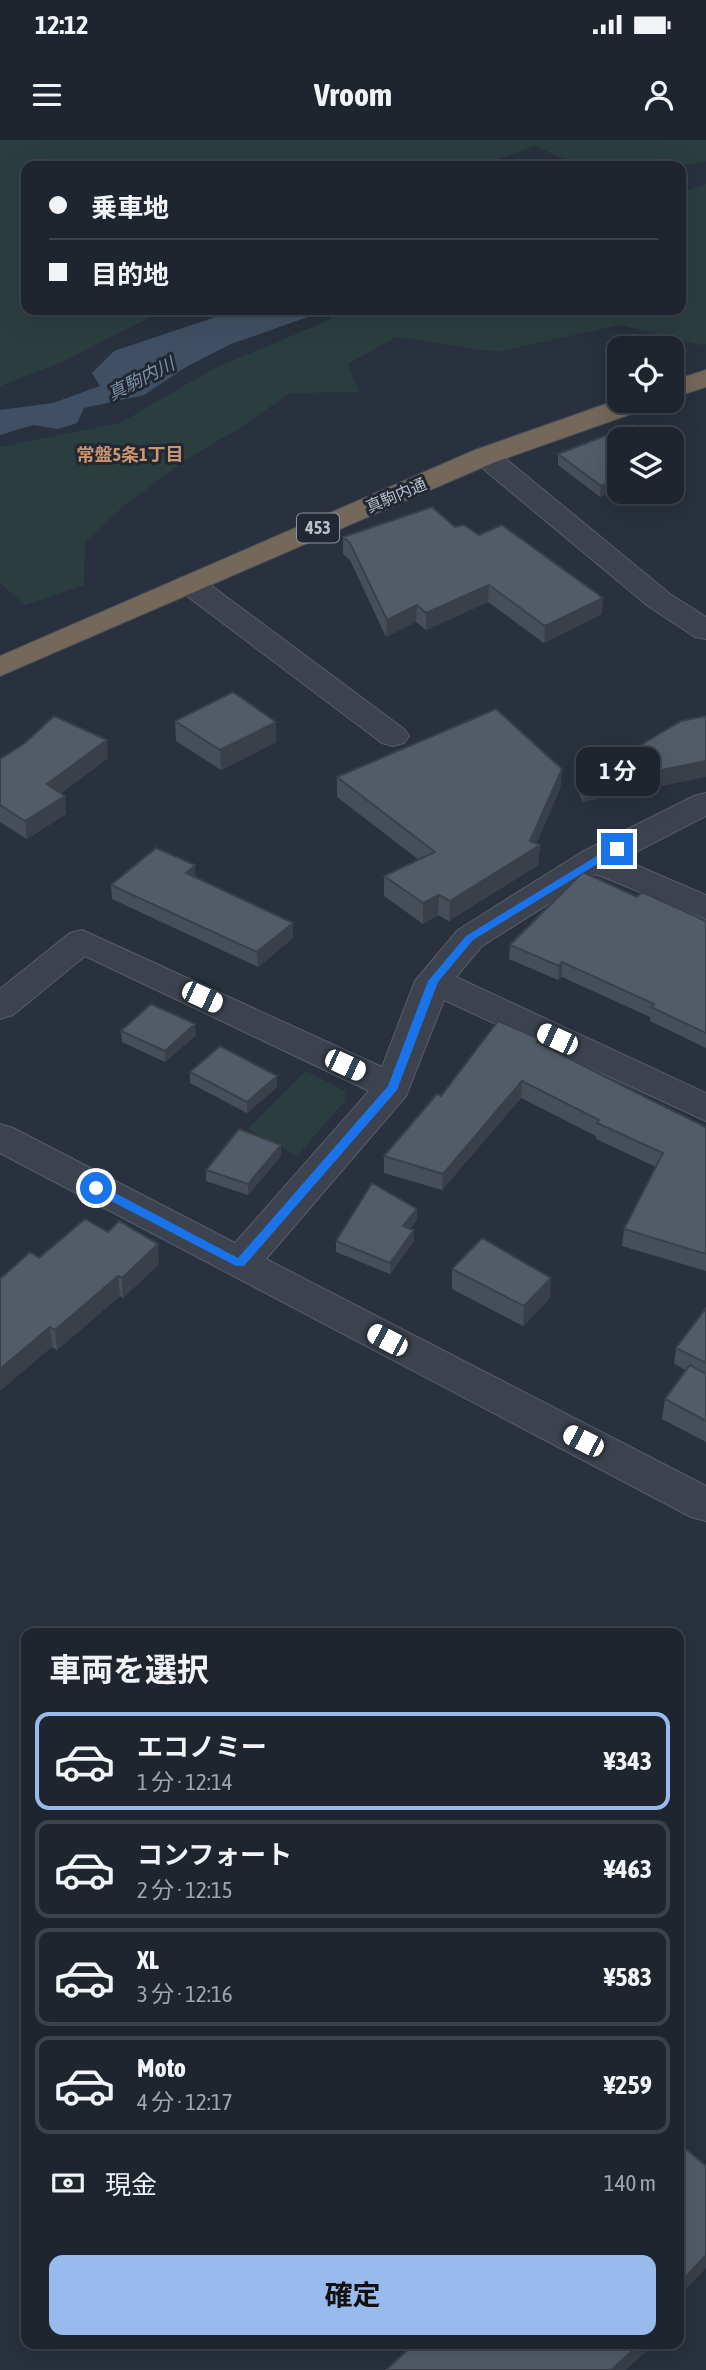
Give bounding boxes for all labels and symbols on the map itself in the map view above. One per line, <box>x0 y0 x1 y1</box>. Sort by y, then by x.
water label: 真駒内川 <box>104 352 179 404</box>
district label: 常盤5条1丁目 <box>77 444 183 465</box>
street label: 真駒内通 <box>363 474 429 516</box>
road number: 453 <box>297 514 339 542</box>
callout: 1 分 <box>575 748 659 796</box>
route end <box>601 833 633 865</box>
car <box>179 979 226 1015</box>
car <box>534 1021 581 1057</box>
car <box>322 1047 369 1083</box>
route start <box>80 1172 112 1204</box>
car <box>364 1321 411 1359</box>
car <box>560 1422 607 1460</box>

